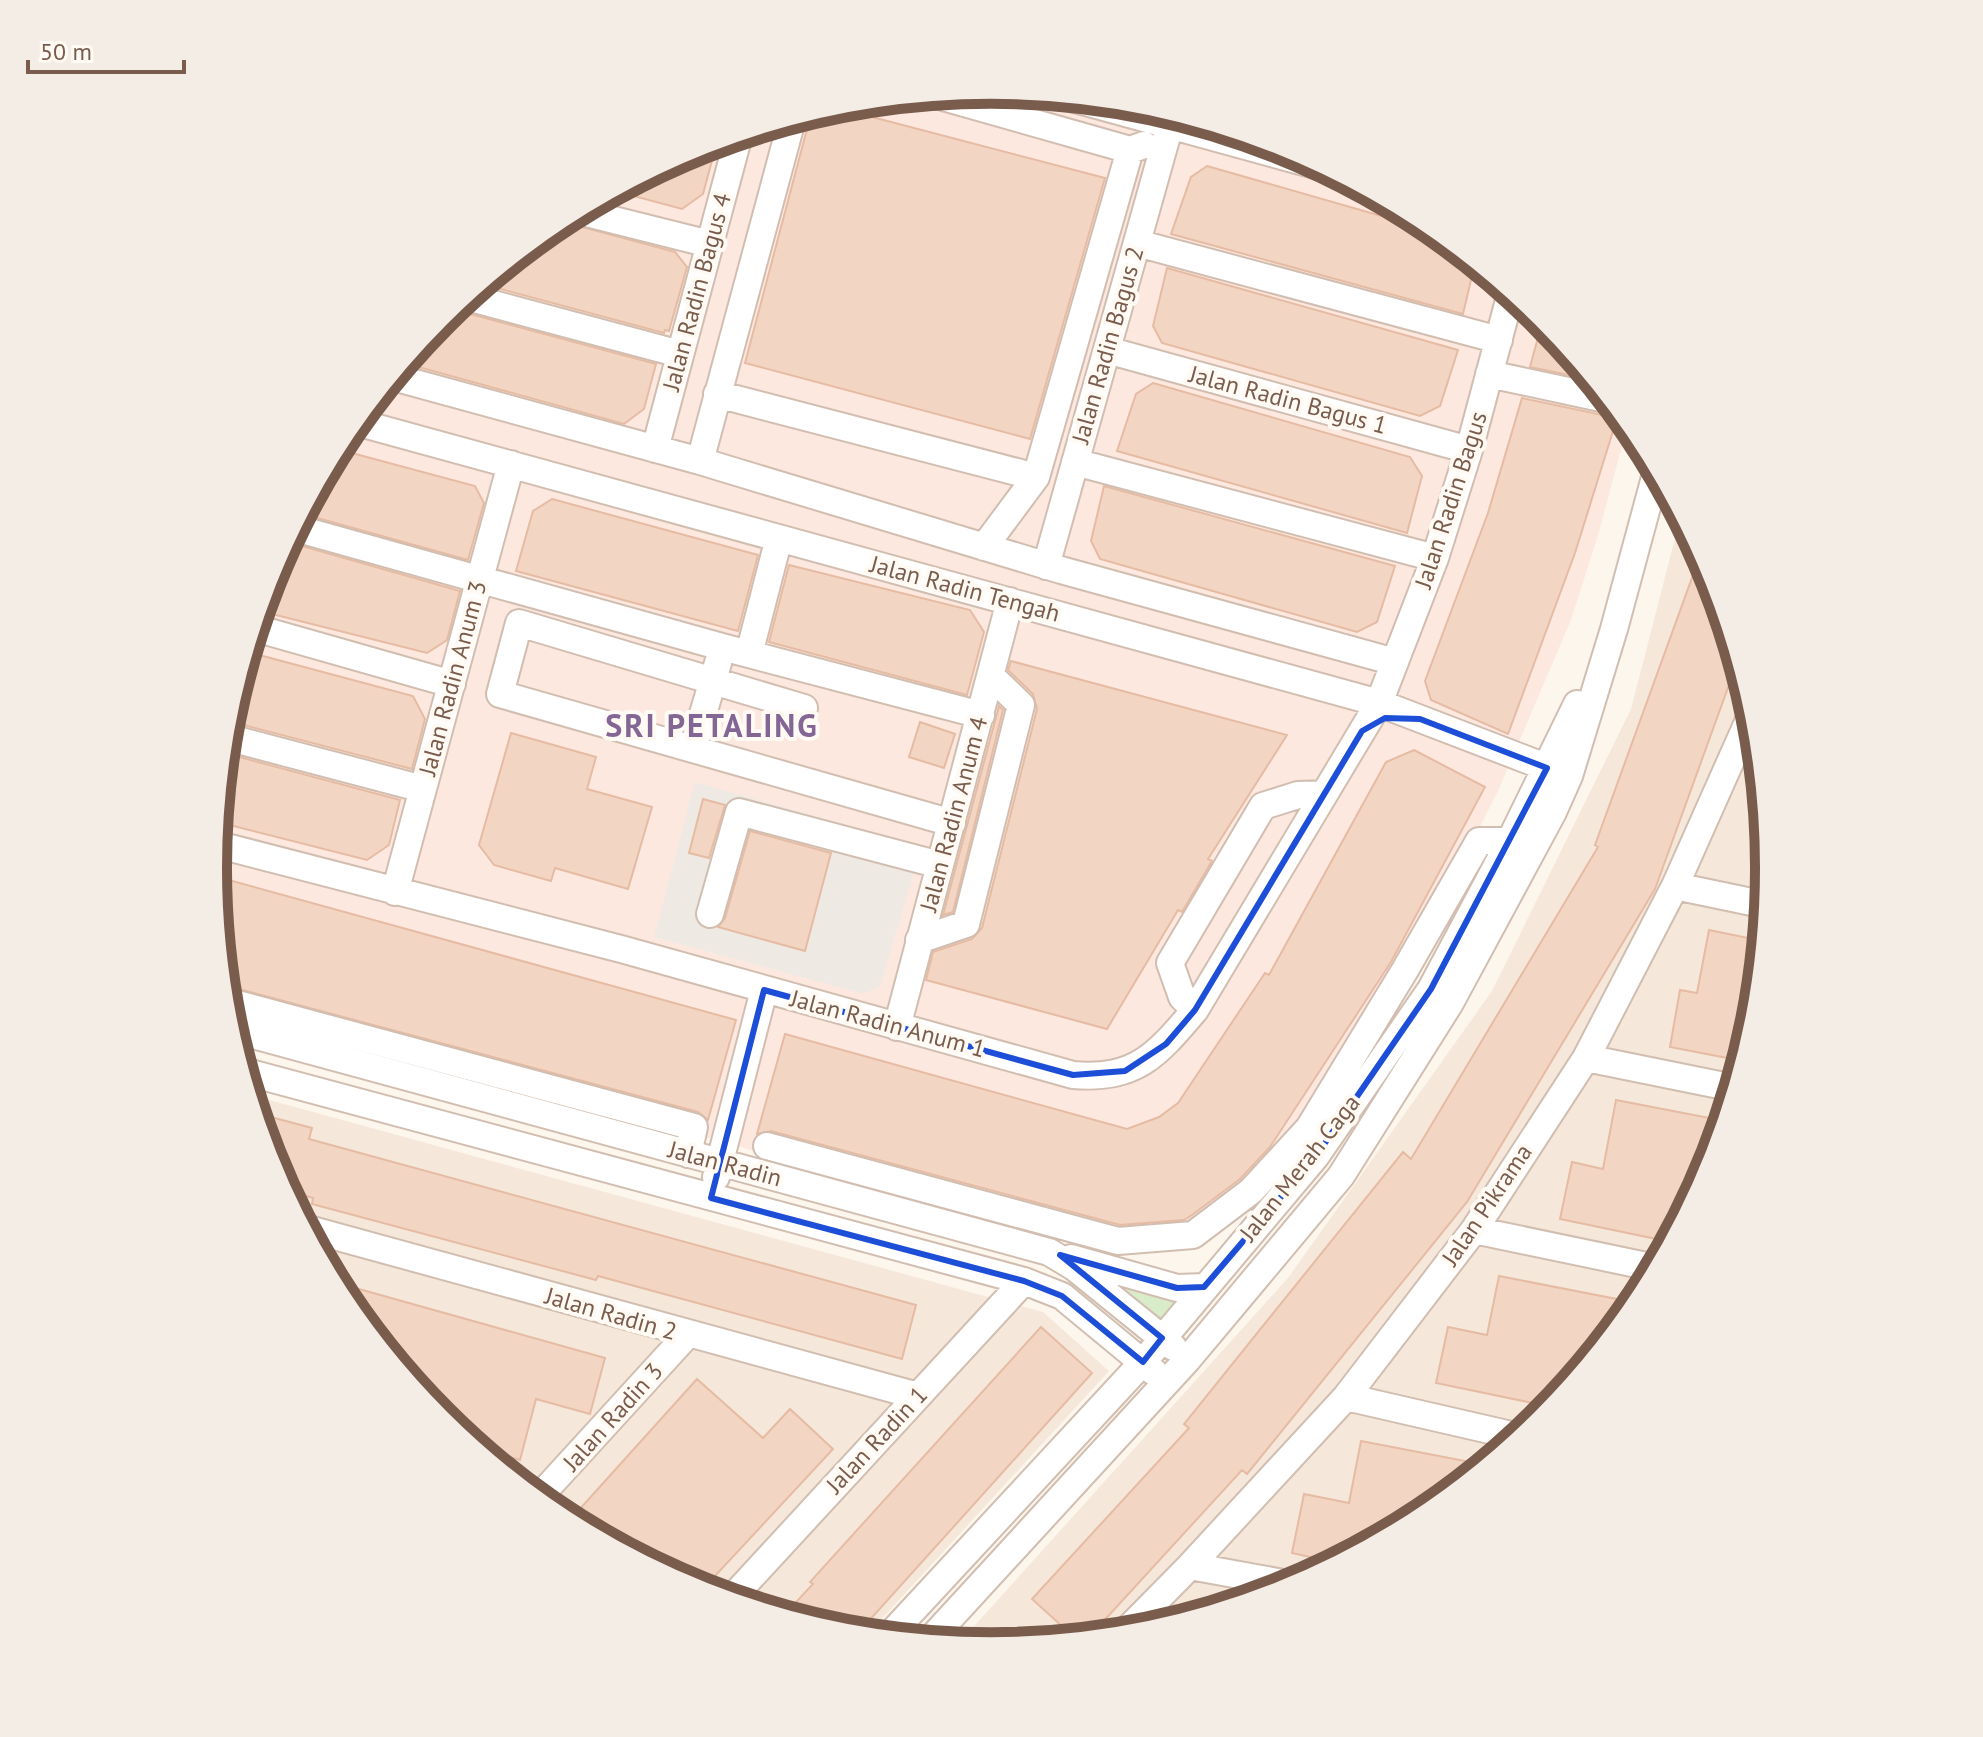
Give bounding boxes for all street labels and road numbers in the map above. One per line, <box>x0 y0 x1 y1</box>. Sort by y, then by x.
street label: Jalan Radin Bagus 4 <box>655 190 738 395</box>
street label: Jalan Radin Bagus 2 <box>1064 243 1150 448</box>
street label: Jalan Radin Bagus 1 <box>1185 358 1390 441</box>
street label: Jalan Radin Bagus <box>1407 408 1494 593</box>
street label: Jalan Radin Tengah <box>866 548 1063 629</box>
street label: Jalan Radin Anum 3 <box>411 577 493 780</box>
street label: Jalan Radin Anum 4 <box>912 713 994 916</box>
street label: Jalan Radin Anum 1 <box>786 982 989 1064</box>
street label: Jalan Merah Caga <box>1232 1088 1367 1248</box>
street label: Jalan Radin <box>664 1133 785 1193</box>
street label: Jalan Pikrama <box>1434 1138 1539 1272</box>
street label: Jalan Radin 2 <box>541 1280 680 1347</box>
street label: Jalan Radin 3 <box>555 1356 669 1478</box>
street label: Jalan Radin 1 <box>818 1380 934 1500</box>

